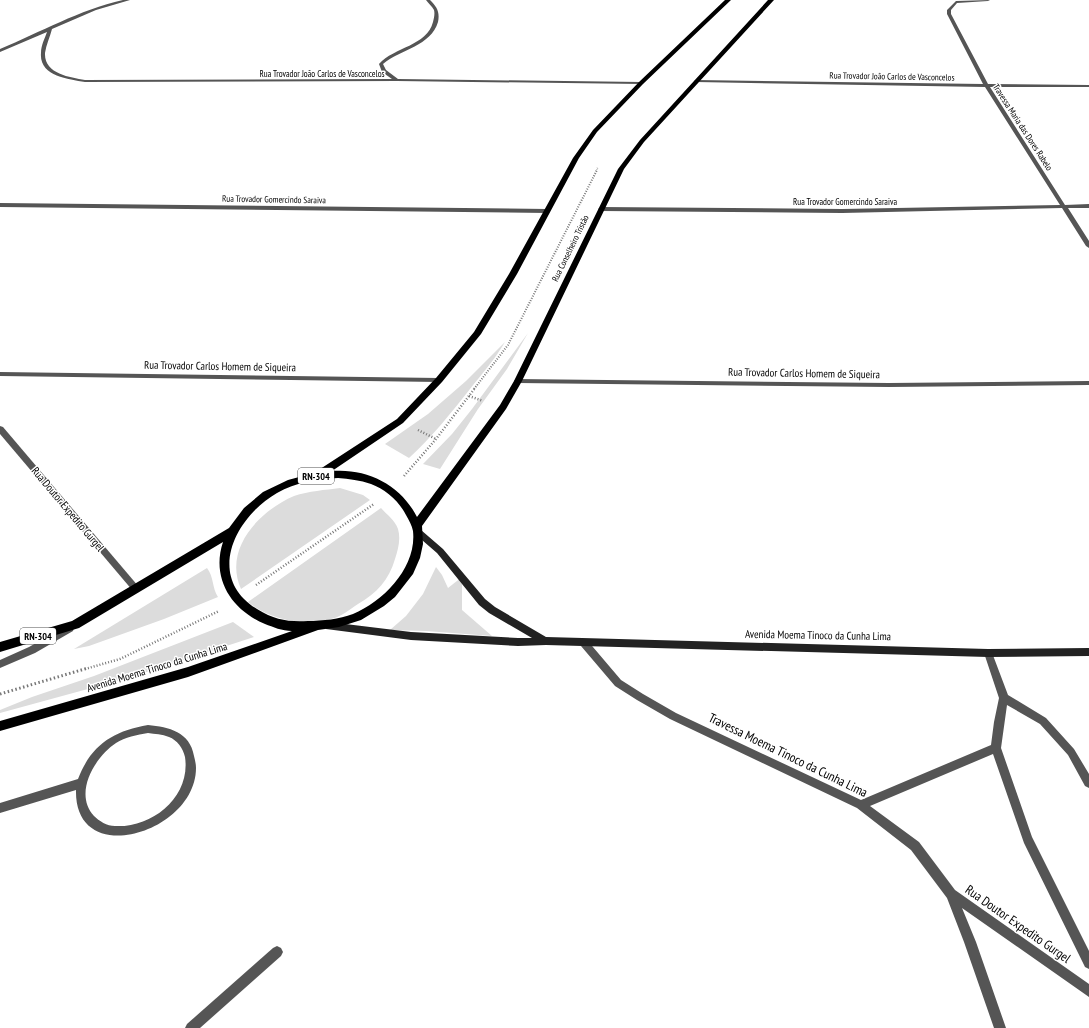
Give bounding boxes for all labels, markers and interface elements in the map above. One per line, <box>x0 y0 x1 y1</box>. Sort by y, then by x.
street label: Rua Trovador João Carlos de Vasconcelos <box>259 68 385 79</box>
street label: Rua Trovador João Carlos de Vasconcelos <box>829 69 955 83</box>
street label: Travessa Maria das Dores Rabelo <box>991 82 1055 172</box>
street label: Rua Trovador Gomercindo Saraiva <box>222 193 326 205</box>
street label: Rua Trovador Gomercindo Saraiva <box>793 196 897 207</box>
street label: Rua Conselheiro Tristão <box>549 213 591 283</box>
street label: Rua Trovador Carlos Homem de Siqueira <box>144 358 296 374</box>
street label: Rua Trovador Carlos Homem de Siqueira <box>728 365 880 381</box>
street label: Rua Doutor Expedito Gurgel <box>29 464 108 554</box>
road number: RN-304 <box>298 468 334 484</box>
street label: Avenida Moema Tinoco da Cunha Lima <box>745 627 891 643</box>
road number: RN-304 <box>20 628 56 644</box>
street label: Avenida Moema Tinoco da Cunha Lima <box>85 639 229 695</box>
street label: Travessa Moema Tinoco da Cunha Lima <box>706 709 870 801</box>
street label: Rua Doutor Expedito Gurgel <box>962 881 1074 967</box>

